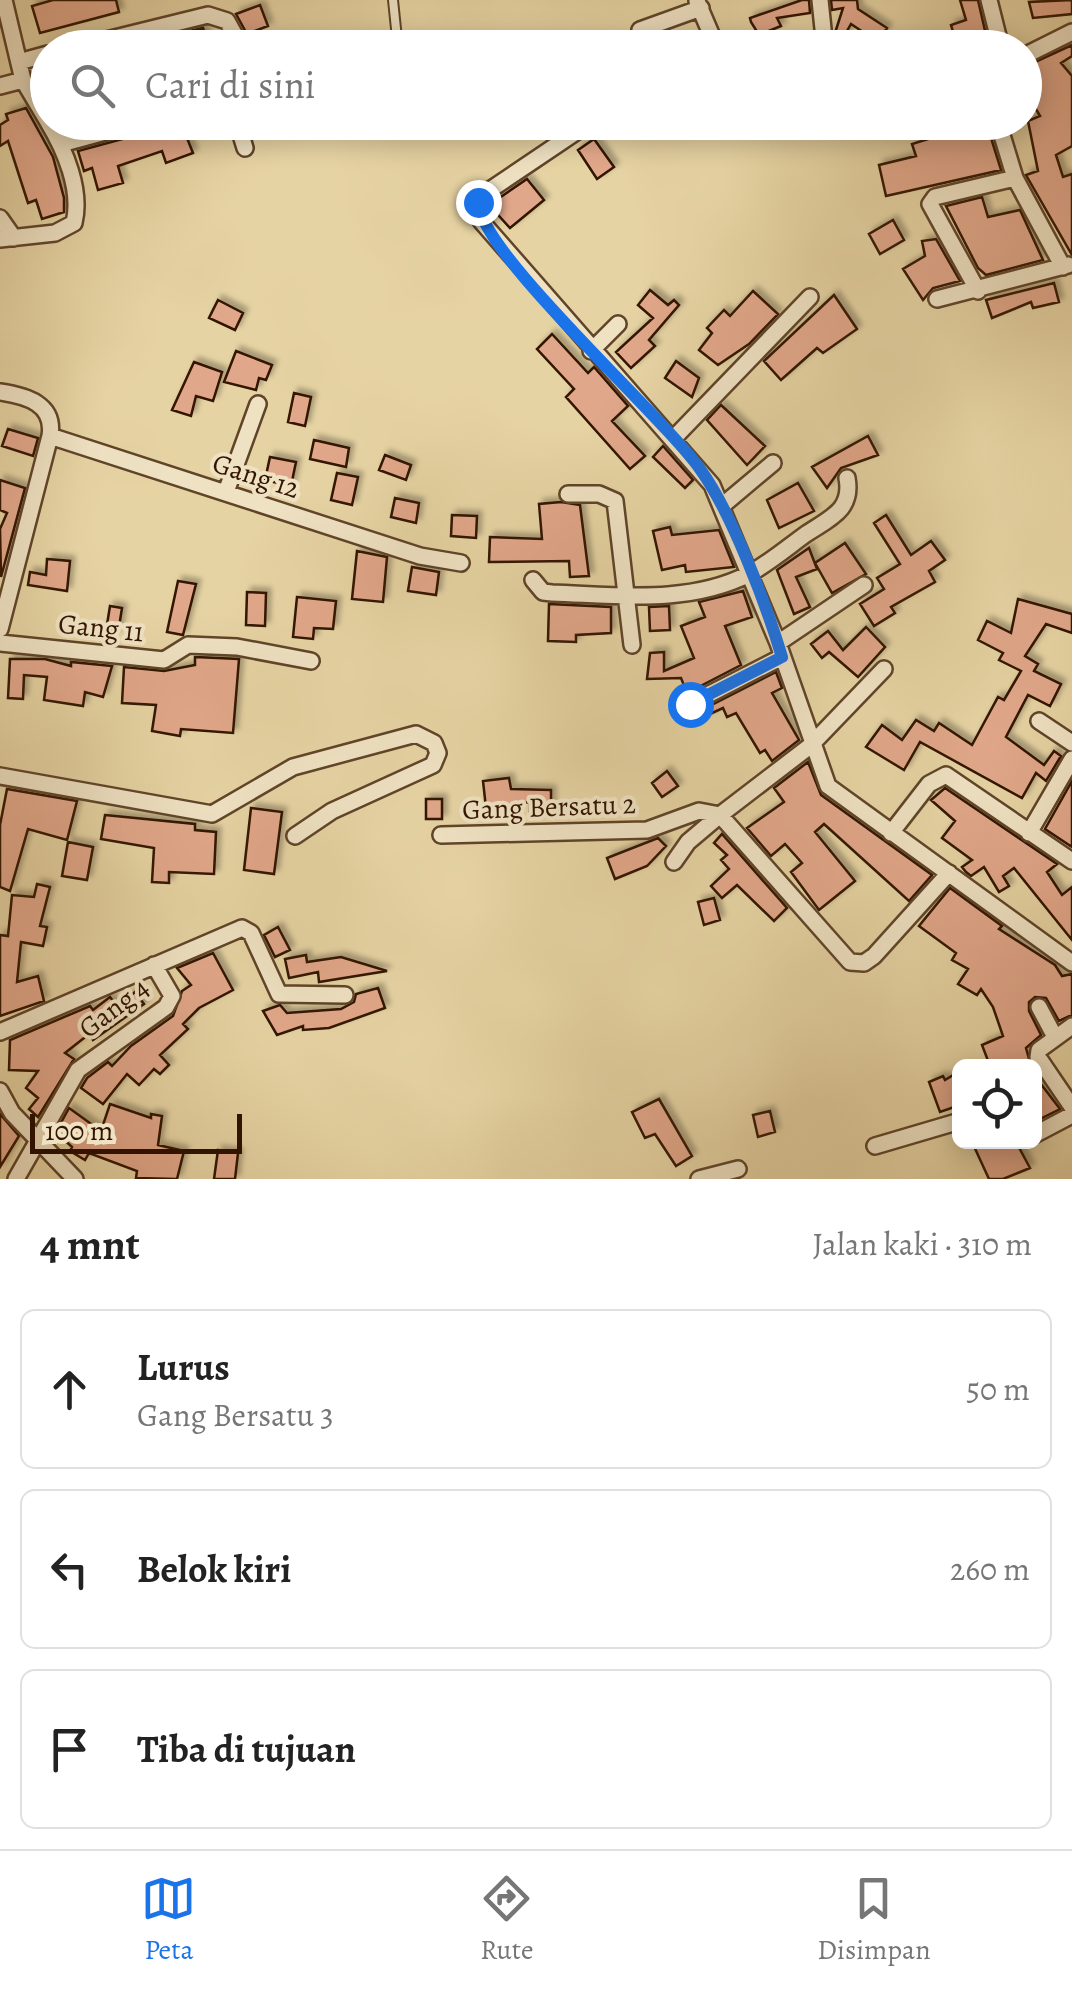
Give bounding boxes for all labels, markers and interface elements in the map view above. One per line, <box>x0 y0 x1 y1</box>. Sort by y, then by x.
search box <box>30 30 1042 140</box>
icon: search <box>65 58 120 113</box>
text: Cari di sini <box>145 59 315 111</box>
route end <box>456 180 502 226</box>
street label: Gang 12 <box>208 444 304 508</box>
street label: Gang 11 <box>56 605 146 651</box>
route start <box>668 682 714 728</box>
street label: Gang Bersatu 2 <box>462 785 636 829</box>
street label: Gang 4 <box>71 969 157 1047</box>
map controls <box>952 1059 1042 1149</box>
button: locate <box>952 1059 1042 1149</box>
scale bar <box>30 1109 242 1154</box>
text: 100 m <box>45 1112 113 1150</box>
text: 4 mnt <box>40 1216 140 1273</box>
text: Jalan kaki · 310 m <box>813 1222 1032 1266</box>
text: Lurus <box>137 1341 230 1393</box>
icon: ahead <box>42 1362 97 1417</box>
text: 50 m <box>966 1367 1030 1411</box>
text: Gang Bersatu 3 <box>137 1393 334 1437</box>
icon: left <box>42 1542 97 1597</box>
text: Belok kiri <box>137 1543 291 1595</box>
text: 260 m <box>950 1547 1030 1591</box>
icon: arrive <box>42 1722 97 1777</box>
text: Tiba di tujuan <box>137 1723 356 1775</box>
tab: Peta <box>141 1871 196 1969</box>
tab: Rute <box>479 1871 534 1969</box>
tab: Disimpan <box>817 1871 931 1969</box>

